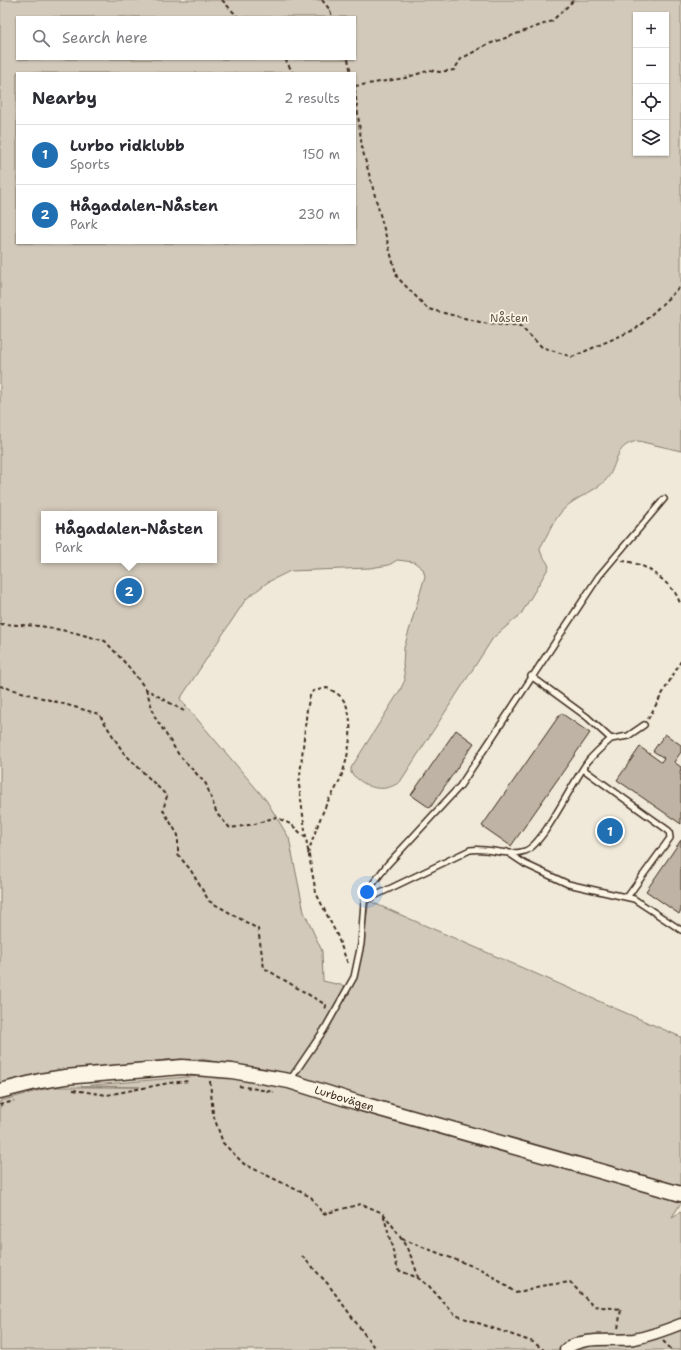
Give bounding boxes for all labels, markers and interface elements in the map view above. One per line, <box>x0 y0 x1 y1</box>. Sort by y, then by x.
map controls <box>633 12 669 156</box>
button: + <box>633 12 669 48</box>
search box <box>16 16 356 60</box>
icon: search <box>30 27 52 49</box>
text: Search here <box>62 28 148 48</box>
button: − <box>633 48 669 84</box>
button: locate <box>633 84 669 120</box>
text: Nearby <box>32 87 97 109</box>
text: 2 results <box>284 90 340 107</box>
button: layers <box>633 120 669 156</box>
text: Lurbo ridklubb <box>70 136 185 156</box>
text: 1 <box>42 146 48 163</box>
text: 150 m <box>302 146 340 163</box>
text: Sports <box>70 156 110 173</box>
text: Hågadalen-Nåsten <box>70 196 218 216</box>
text: 2 <box>40 206 50 223</box>
text: 230 m <box>298 206 340 223</box>
text: Park <box>70 216 98 233</box>
park label: Nåsten <box>490 311 528 326</box>
popup <box>41 511 217 563</box>
text: Hågadalen-Nåsten <box>55 519 203 539</box>
text: Park <box>55 539 83 556</box>
pin: 2 <box>116 576 142 606</box>
pin: 1 <box>597 816 623 846</box>
your location <box>357 882 377 902</box>
street label: Lurbovägen <box>312 1082 376 1115</box>

